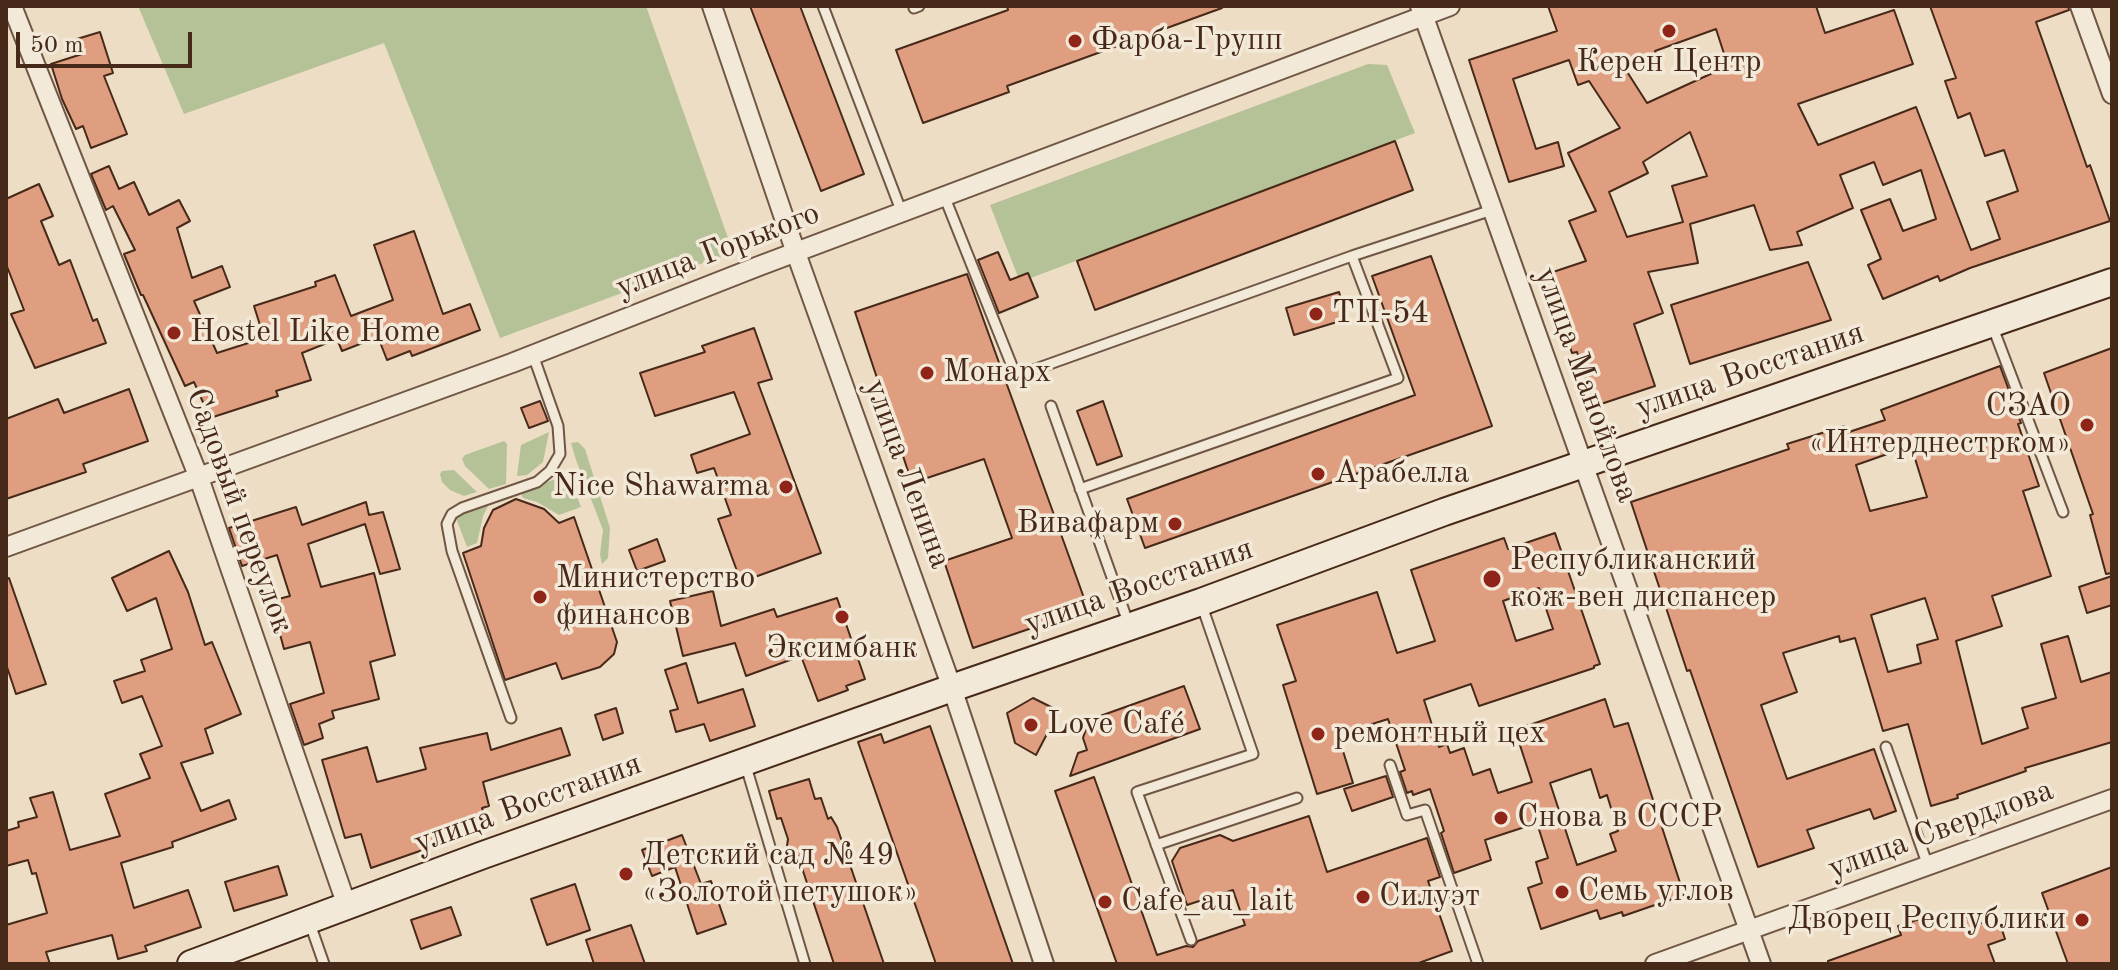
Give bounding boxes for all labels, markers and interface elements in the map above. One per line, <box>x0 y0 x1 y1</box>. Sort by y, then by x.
scale bar <box>20 16 196 66</box>
place label: Фарба-Групп <box>1091 22 1282 60</box>
marker: Керен Центр <box>1660 22 1678 40</box>
marker: Фарба-Групп <box>1066 32 1084 50</box>
text: 50 m <box>30 34 84 58</box>
place label: Керен Центр <box>1576 44 1762 82</box>
street label: улица Горького <box>611 195 825 307</box>
street label: улица Манойлова <box>1526 262 1646 508</box>
place label: ТП-54 <box>1332 295 1429 333</box>
marker: ТП-54 <box>1307 305 1325 323</box>
place label: Hostel Like Home <box>190 314 440 352</box>
street label: улица Восстания <box>1631 314 1869 428</box>
marker: Hostel Like Home <box>165 324 183 342</box>
place label: Монарх <box>943 354 1051 392</box>
marker: Монарх <box>918 364 936 382</box>
street label: улица Ленина <box>855 374 959 574</box>
street label: Садовый переулок <box>177 383 301 639</box>
place label: СЗАО «Интерднестрком» <box>1809 388 2071 463</box>
marker: СЗАО «Интерднестрком» <box>2078 416 2096 434</box>
place label: Арабелла <box>1334 455 1469 493</box>
marker: Арабелла <box>1309 465 1327 483</box>
place label: Nice Shawarma <box>553 468 770 506</box>
marker: Nice Shawarma <box>777 478 795 496</box>
place label: Вивафарм <box>1016 505 1159 543</box>
marker: Вивафарм <box>1166 515 1184 533</box>
street label: улица Восстания <box>1020 530 1258 644</box>
place label: Республиканский кож-вен диспансер <box>1510 542 1776 617</box>
place label: Министерство финансов <box>556 560 755 635</box>
marker: Республиканский кож-вен диспансер <box>1481 568 1503 590</box>
marker: Министерство финансов <box>531 588 549 606</box>
marker: Эксимбанк <box>833 608 851 626</box>
place label: Эксимбанк <box>766 630 918 668</box>
place label: Love Сafé <box>1047 706 1185 744</box>
place label: ремонтный цех <box>1334 715 1546 753</box>
marker: Love Сafé <box>1022 716 1040 734</box>
marker: ремонтный цех <box>1309 725 1327 743</box>
street label: улица Восстания <box>409 745 647 863</box>
street label: улица Свердлова <box>1823 771 2059 889</box>
place label: Снова в СССР <box>1517 799 1722 837</box>
marker: Снова в СССР <box>1492 809 1510 827</box>
place label: Детский сад №49 «Золотой петушок» <box>642 837 918 912</box>
marker: Детский сад №49 «Золотой петушок» <box>617 865 635 883</box>
place label: Семь углов <box>1578 873 1734 911</box>
place label: Силуэт <box>1379 878 1480 916</box>
place label: Cafe_au_lait <box>1121 883 1294 921</box>
marker: Семь углов <box>1553 883 1571 901</box>
marker: Силуэт <box>1354 888 1372 906</box>
marker: Cafe_au_lait <box>1096 893 1114 911</box>
place label: Дворец Республики <box>1788 901 2066 939</box>
marker: Дворец Республики <box>2073 911 2091 929</box>

